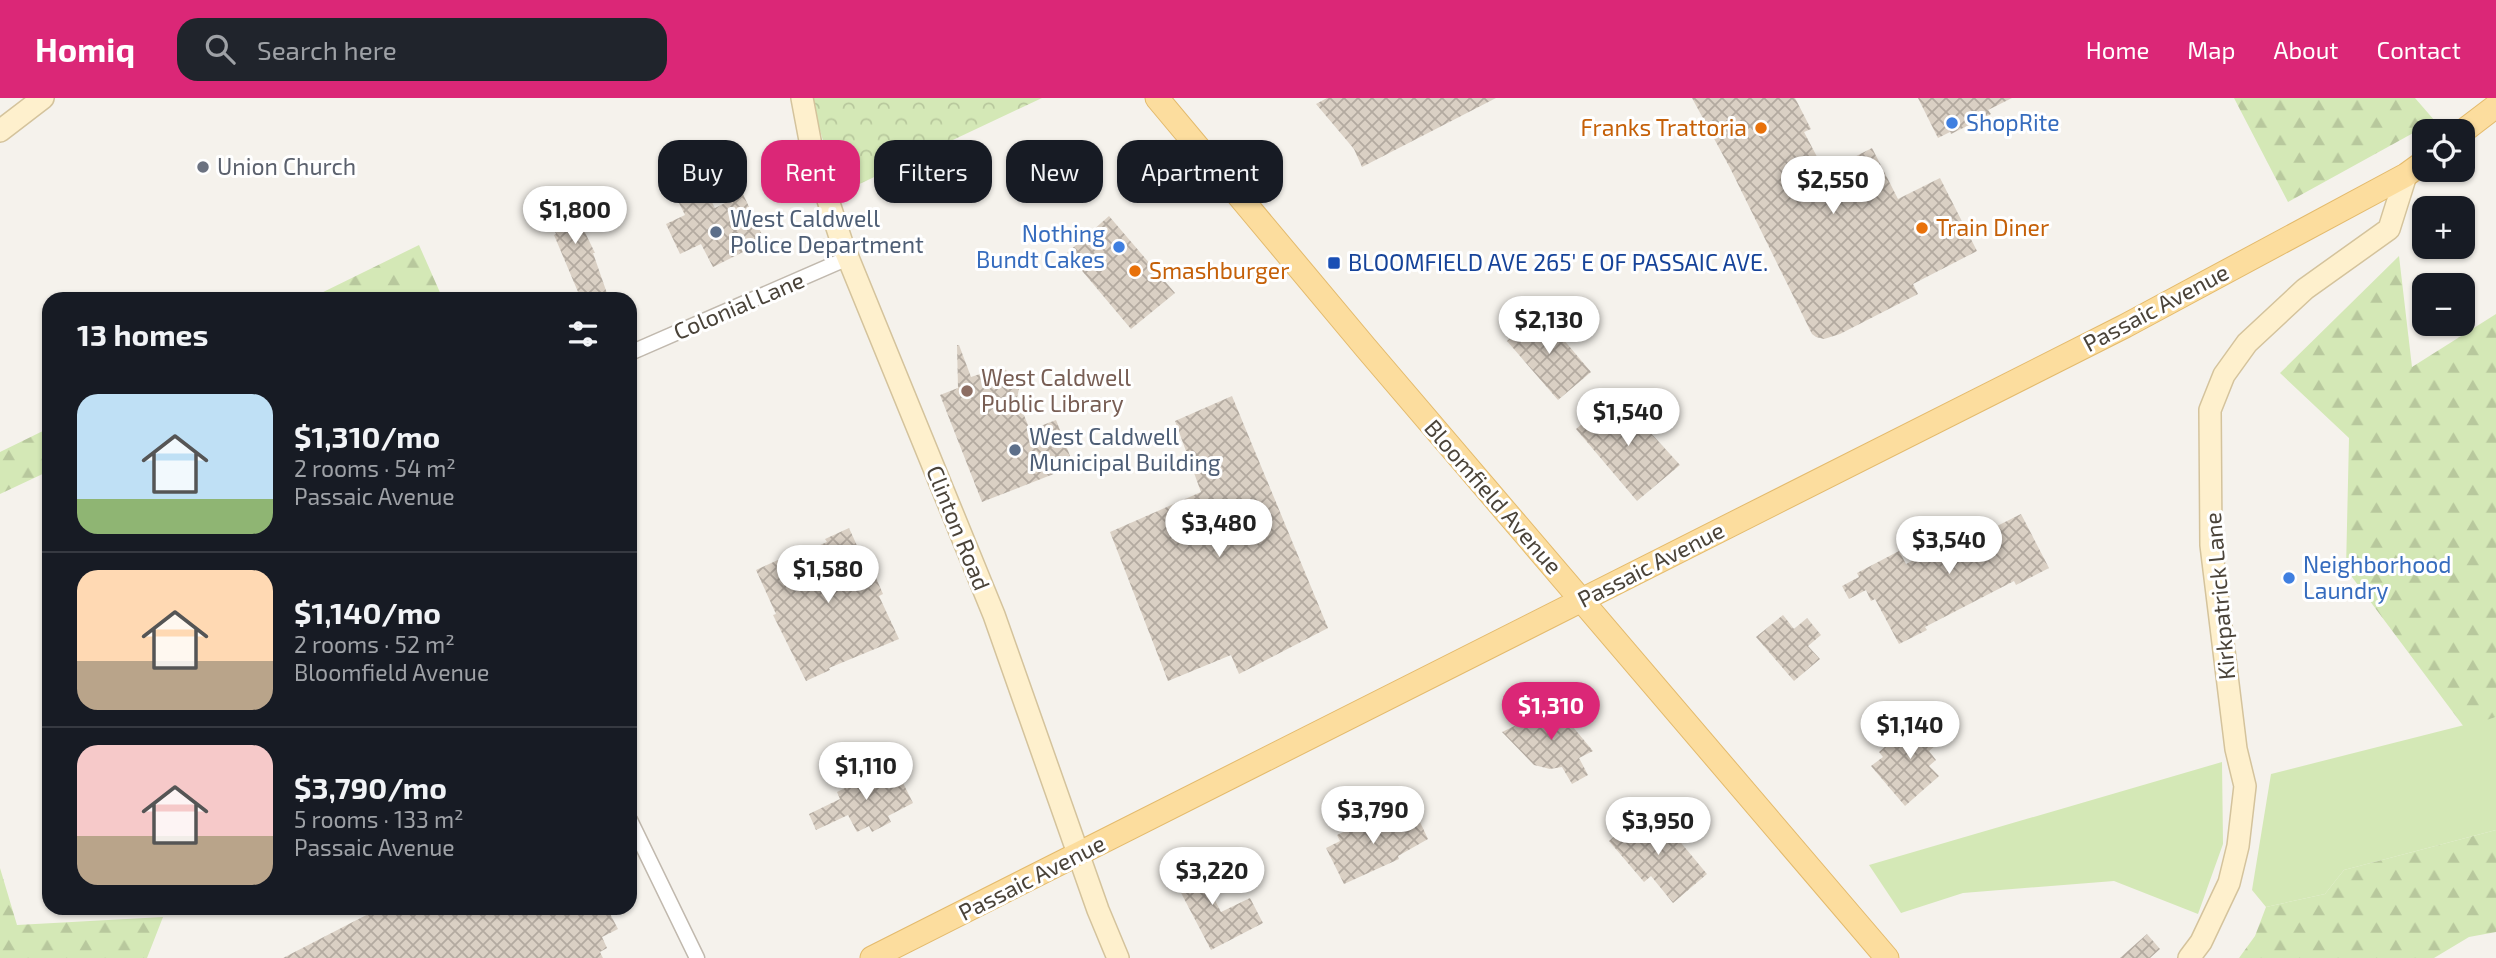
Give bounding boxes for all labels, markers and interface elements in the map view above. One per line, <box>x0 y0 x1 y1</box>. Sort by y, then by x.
search box <box>177 18 667 81</box>
text: Homiq <box>35 29 135 69</box>
icon: search <box>201 30 239 68</box>
text: Search here <box>257 34 397 65</box>
text: Home <box>2086 35 2149 64</box>
text: Map <box>2187 35 2235 64</box>
text: About <box>2273 35 2339 64</box>
text: Contact <box>2377 35 2461 64</box>
place label: ShopRite <box>1966 108 2060 136</box>
place label: Franks Trattoria <box>1581 113 1747 141</box>
marker: ShopRite <box>1944 115 1960 131</box>
map controls <box>2412 119 2475 336</box>
button: locate <box>2412 119 2475 182</box>
marker: Franks Trattoria <box>1753 120 1769 136</box>
chip: Buy <box>658 140 747 203</box>
chip: Rent <box>761 140 860 203</box>
chip: Filters <box>874 140 992 203</box>
chip: New <box>1006 140 1103 203</box>
chip: Apartment <box>1117 140 1283 203</box>
place label: Union Church <box>217 152 356 180</box>
pin: $2,550 <box>1776 156 1890 216</box>
marker: Union Church <box>195 159 211 175</box>
text: $2,550 <box>1797 165 1869 193</box>
pin: $1,800 <box>518 186 632 246</box>
text: $1,800 <box>539 195 611 223</box>
button: + <box>2412 196 2475 259</box>
place label: West Caldwell Police Department <box>730 204 924 258</box>
place label: Train Diner <box>1936 213 2049 241</box>
place label: Nothing Bundt Cakes <box>976 219 1105 273</box>
marker: Train Diner <box>1914 220 1930 236</box>
marker: West Caldwell Police Department <box>708 224 724 240</box>
marker: Nothing Bundt Cakes <box>1111 239 1127 255</box>
place label: BLOOMFIELD AVE 265' E OF PASSAIC AVE. <box>1348 248 1768 276</box>
marker: BLOOMFIELD AVE 265' E OF PASSAIC AVE. <box>1326 255 1342 271</box>
place label: Smashburger <box>1149 256 1289 284</box>
street label: Passaic Avenue <box>2078 257 2233 357</box>
marker: Smashburger <box>1127 263 1143 279</box>
street label: Colonial Lane <box>669 265 808 345</box>
button: − <box>2412 273 2475 336</box>
pin: $2,130 <box>1492 296 1606 356</box>
text: $2,130 <box>1515 305 1583 333</box>
icon: filters <box>564 315 602 353</box>
text: 13 homes <box>77 316 208 352</box>
place label: West Caldwell Public Library <box>981 363 1131 417</box>
marker: West Caldwell Public Library <box>959 383 975 399</box>
pin: $1,540 <box>1571 388 1685 448</box>
text: $1,540 <box>1593 397 1663 425</box>
street label: Bloomfield Avenue <box>1419 413 1568 579</box>
text: $1,310/mo <box>294 418 440 454</box>
icon: home <box>133 422 217 506</box>
place label: West Caldwell Municipal Building <box>1029 422 1221 476</box>
marker: West Caldwell Municipal Building <box>1007 442 1023 458</box>
text: 2 rooms · 54 m² <box>294 454 456 482</box>
street label: Clinton Road <box>921 461 997 594</box>
text: Passaic Avenue <box>294 482 455 510</box>
pin: $3,480 <box>1162 500 1276 559</box>
text: $3,480 <box>1181 508 1257 536</box>
street label: Kirkpatrick Lane <box>2198 511 2240 681</box>
street label: Passaic Avenue <box>1573 515 1728 613</box>
pin: $3,540 <box>1892 517 2006 576</box>
text: $3,540 <box>1912 525 1986 553</box>
pin: $1,580 <box>771 546 885 605</box>
place label: Neighborhood Laundry <box>2303 550 2452 604</box>
text: $1,580 <box>793 554 863 582</box>
marker: Neighborhood Laundry <box>2281 570 2297 586</box>
text: $1,140/mo <box>294 594 441 630</box>
icon: home <box>133 598 217 682</box>
text: 2 rooms · 52 m² <box>294 630 455 658</box>
text: Bloomfield Avenue <box>294 658 489 686</box>
pin: $1,310 <box>1494 682 1608 742</box>
text: $1,310 <box>1518 691 1584 719</box>
pin: $1,140 <box>1853 702 1967 761</box>
text: $1,140 <box>1877 710 1943 738</box>
pin: $1,110 <box>809 742 923 802</box>
text: $1,110 <box>835 751 897 779</box>
text: $3,790/mo <box>294 769 447 805</box>
icon: home <box>133 773 217 857</box>
pin: $3,790 <box>1316 786 1430 846</box>
text: $3,790 <box>1337 795 1409 823</box>
pin: $3,950 <box>1601 798 1715 857</box>
text: 5 rooms · 133 m² <box>294 805 464 833</box>
text: $3,950 <box>1622 806 1694 834</box>
street label: Passaic Avenue <box>954 828 1109 926</box>
text: Passaic Avenue <box>294 833 455 861</box>
pin: $3,220 <box>1155 848 1269 907</box>
text: $3,220 <box>1175 856 1249 884</box>

